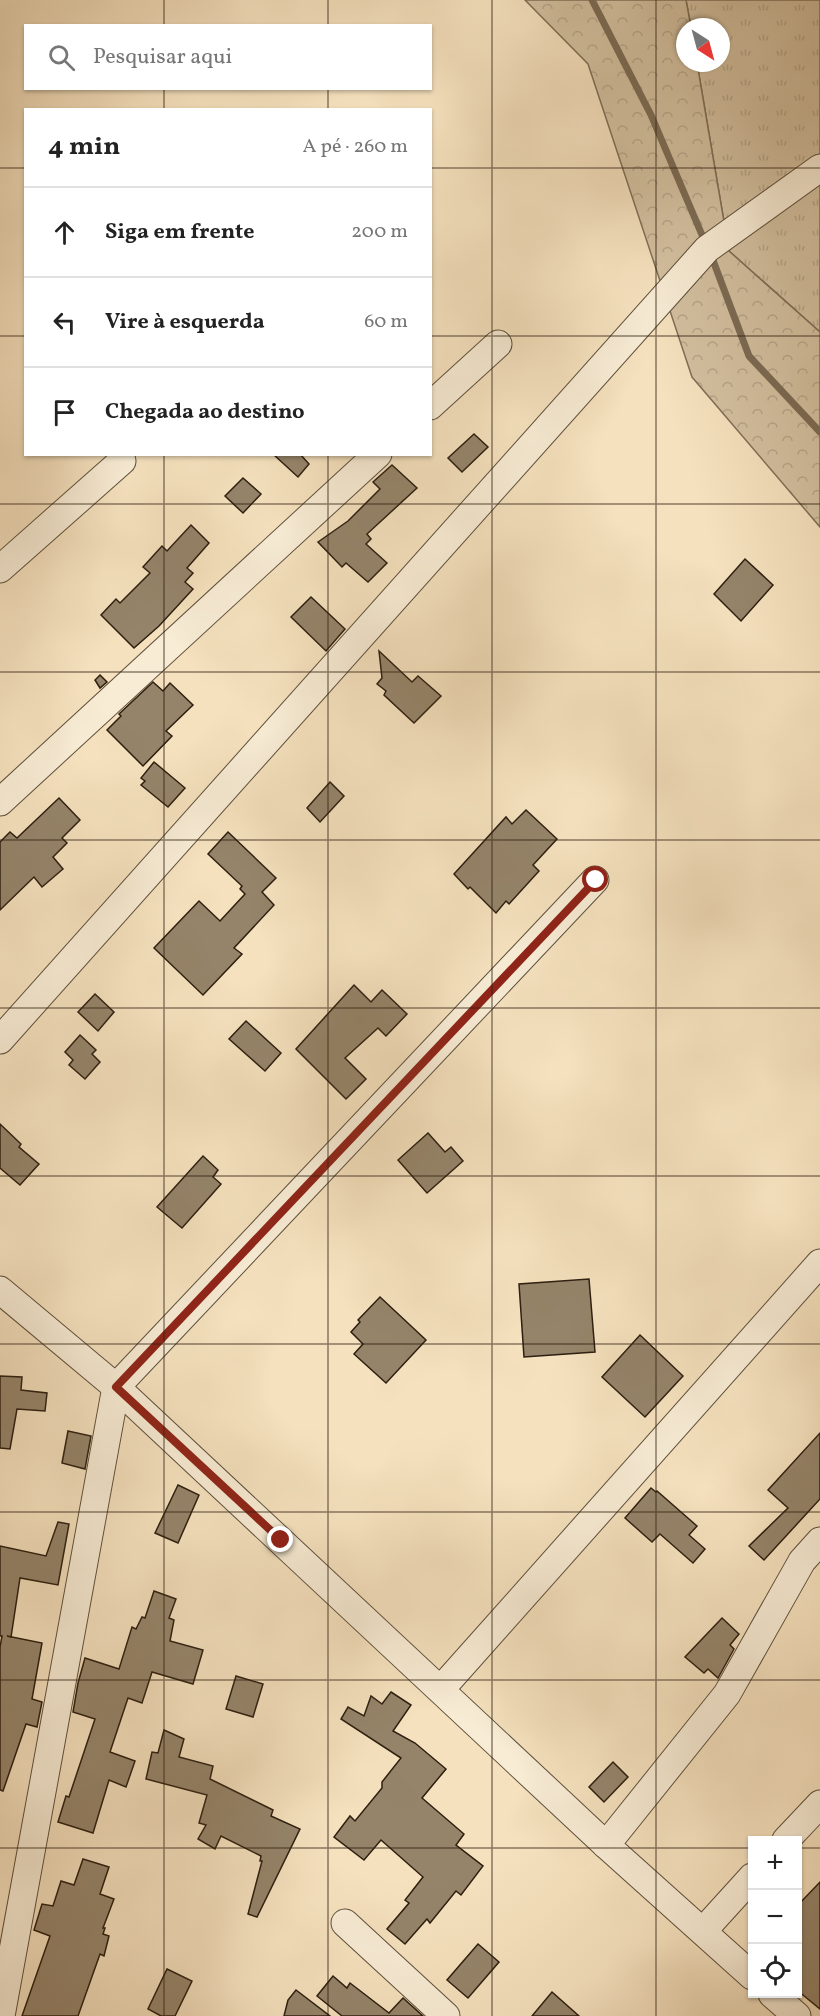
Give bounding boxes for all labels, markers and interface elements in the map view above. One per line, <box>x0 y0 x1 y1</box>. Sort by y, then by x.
north arrow <box>676 18 730 72</box>
search box <box>24 24 432 90</box>
icon: search <box>45 41 78 74</box>
text: Pesquisar aqui <box>93 42 232 73</box>
text: 4 min <box>48 129 120 165</box>
text: A pé · 260 m <box>302 133 408 161</box>
icon: ahead <box>48 216 81 249</box>
text: Siga em frente <box>105 217 255 248</box>
text: 200 m <box>351 218 408 246</box>
icon: left <box>48 306 81 339</box>
text: Vire à esquerda <box>105 307 265 338</box>
text: 60 m <box>364 308 408 336</box>
icon: arrive <box>48 396 81 429</box>
text: Chegada ao destino <box>105 397 305 428</box>
route start <box>582 866 608 892</box>
route end <box>267 1526 293 1552</box>
map controls <box>748 1836 802 1998</box>
button: + <box>748 1836 802 1890</box>
button: − <box>748 1890 802 1944</box>
button: locate <box>748 1944 802 1998</box>

